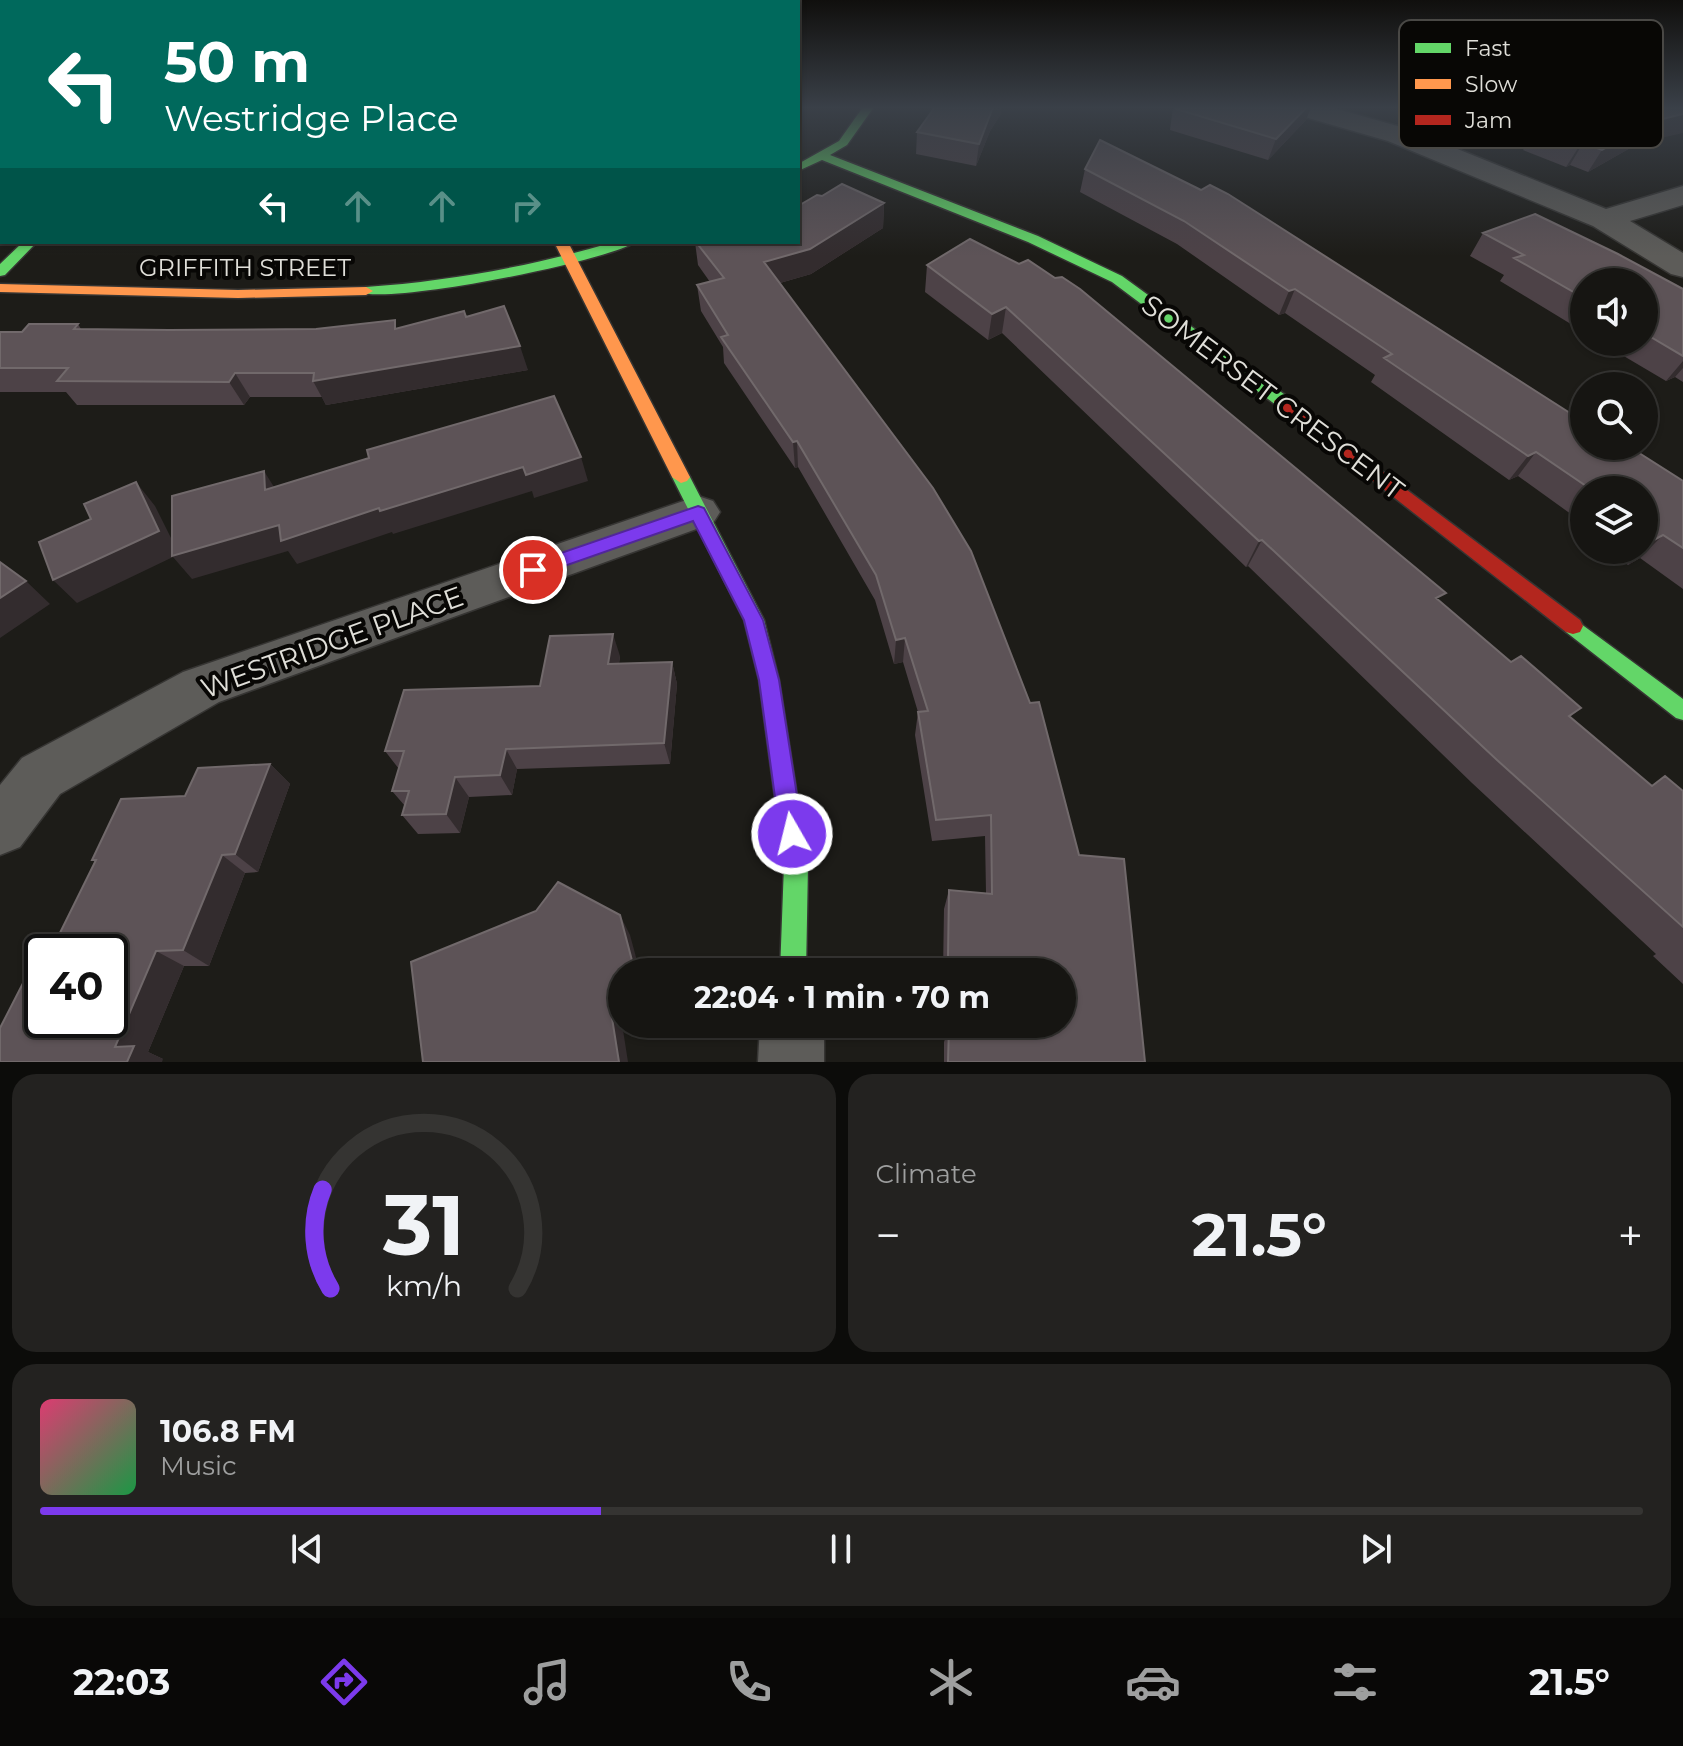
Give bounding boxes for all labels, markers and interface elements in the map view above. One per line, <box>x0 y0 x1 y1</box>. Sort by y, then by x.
legend <box>1399 20 1663 148</box>
text: 50 m <box>164 28 310 96</box>
icon: left <box>32 32 136 136</box>
text: Fast <box>1465 35 1511 62</box>
text: Slow <box>1465 71 1518 98</box>
text: Westridge Place <box>164 96 459 140</box>
text: Jam <box>1464 107 1512 134</box>
icon: left <box>252 184 296 228</box>
icon: ahead <box>336 184 380 228</box>
icon: ahead <box>420 184 464 228</box>
icon: right <box>504 184 548 228</box>
street label: GRIFFITH STREET <box>139 253 351 282</box>
map controls <box>1570 268 1658 564</box>
button: sound <box>1570 268 1658 356</box>
street label: SOMERSET CRESCENT <box>1135 287 1411 507</box>
button: search <box>1570 372 1658 460</box>
button: layers <box>1570 476 1658 564</box>
pin <box>499 536 567 604</box>
icon: arrive <box>511 548 555 592</box>
street label: WESTRIDGE PLACE <box>196 579 468 705</box>
position arrow <box>750 792 834 876</box>
speed limit sign: 40 <box>24 934 128 1038</box>
text: 22:04 · 1 min · 70 m <box>694 979 990 1016</box>
text: Climate <box>876 1158 977 1190</box>
text: 31 <box>382 1174 465 1276</box>
text: 21.5° <box>1192 1198 1327 1271</box>
text: − <box>876 1208 901 1262</box>
text: + <box>1618 1208 1643 1262</box>
text: km/h <box>386 1268 462 1303</box>
text: 106.8 FM <box>160 1413 296 1450</box>
text: Music <box>160 1450 237 1482</box>
icon: previous <box>285 1527 329 1571</box>
icon: pause <box>819 1527 863 1571</box>
icon: next <box>1354 1527 1398 1571</box>
icon: directions <box>316 1654 372 1710</box>
icon: music <box>519 1654 575 1710</box>
icon: phone <box>721 1654 777 1710</box>
icon: climate <box>923 1654 979 1710</box>
icon: car <box>1125 1654 1181 1710</box>
icon: filters <box>1327 1654 1383 1710</box>
text: 22:03 <box>73 1660 170 1704</box>
text: 21.5° <box>1529 1660 1610 1704</box>

